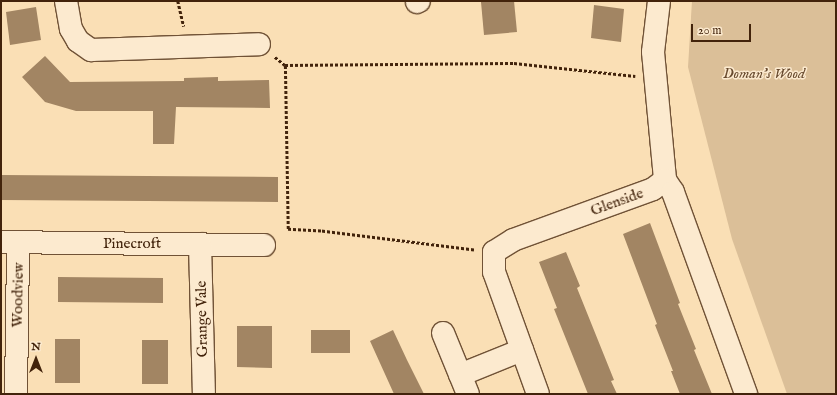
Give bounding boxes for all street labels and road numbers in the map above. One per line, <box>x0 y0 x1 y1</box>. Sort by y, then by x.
street label: Glenside <box>588 184 646 220</box>
street label: Pinecroft <box>103 235 161 253</box>
street label: Woodview <box>8 262 28 328</box>
street label: Grange Vale <box>192 281 212 357</box>

